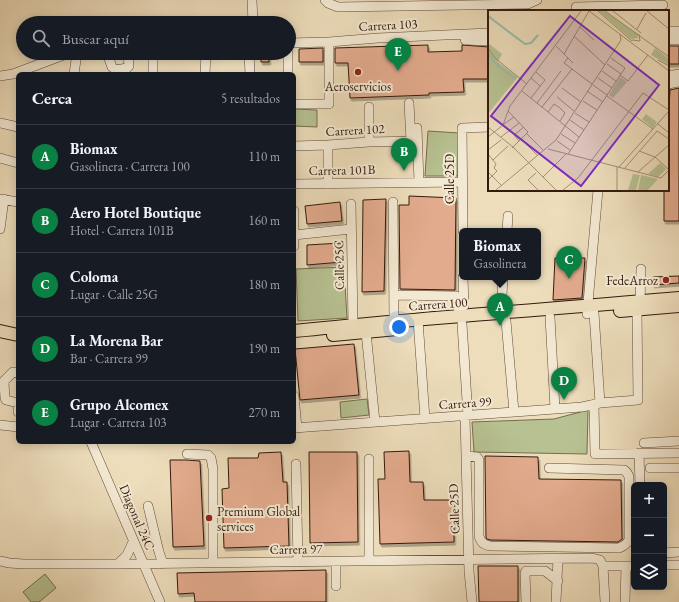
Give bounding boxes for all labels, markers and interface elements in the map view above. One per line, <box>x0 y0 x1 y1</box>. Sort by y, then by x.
inset map <box>488 10 669 191</box>
street label: Carrera 103 <box>358 15 418 35</box>
search box <box>16 16 296 60</box>
icon: search <box>30 27 52 49</box>
text: Buscar aquí <box>62 29 129 48</box>
pin: E <box>385 38 411 71</box>
marker: Aeroservicios <box>353 67 363 77</box>
place label: Aeroservicios <box>324 78 391 95</box>
text: Cerca <box>32 87 72 109</box>
text: 5 resultados <box>221 90 280 107</box>
street label: Carrera 102 <box>325 120 386 140</box>
pin: B <box>391 138 417 171</box>
text: Biomax <box>70 139 118 158</box>
text: A <box>40 148 50 165</box>
text: 110 m <box>249 148 280 165</box>
street label: Calle 25D <box>441 153 458 204</box>
text: Gasolinera · Carrera 100 <box>70 158 190 175</box>
street label: Carrera 101B <box>309 161 376 179</box>
text: Aero Hotel Boutique <box>70 203 201 222</box>
text: B <box>41 212 49 229</box>
text: 160 m <box>249 212 280 229</box>
text: Hotel · Carrera 101B <box>70 222 174 239</box>
popup <box>459 228 541 280</box>
text: Biomax <box>474 236 521 255</box>
street label: Calle 25C <box>330 240 348 290</box>
pin: C <box>556 246 582 279</box>
text: Gasolinera <box>474 255 526 272</box>
text: Coloma <box>70 267 118 286</box>
place label: FedeArroz <box>606 272 658 289</box>
marker: FedeArroz <box>661 275 671 285</box>
text: C <box>40 276 50 293</box>
text: 180 m <box>249 276 280 293</box>
text: Lugar · Calle 25G <box>70 286 158 303</box>
street label: Carrera 100 <box>408 293 468 315</box>
pin: A <box>487 293 513 326</box>
your location <box>389 317 409 337</box>
text: La Morena Bar <box>70 331 163 350</box>
text: D <box>40 340 50 357</box>
text: 190 m <box>249 340 280 357</box>
text: Bar · Carrera 99 <box>70 350 148 367</box>
pin: D <box>551 367 577 400</box>
street label: Carrera 99 <box>438 393 493 413</box>
text: Grupo Alcomex <box>70 395 169 414</box>
text: E <box>41 404 49 421</box>
text: 270 m <box>249 404 280 421</box>
text: Lugar · Carrera 103 <box>70 414 166 431</box>
street label: Diagonal 24C <box>116 482 158 552</box>
map controls <box>631 482 667 590</box>
button: + <box>631 482 667 518</box>
street label: Calle 25D <box>445 483 463 535</box>
place label: Premium Global services <box>217 503 300 535</box>
marker: Premium Global services <box>204 513 214 523</box>
button: − <box>631 518 667 554</box>
street label: Carrera 97 <box>269 540 323 558</box>
button: layers <box>631 554 667 590</box>

